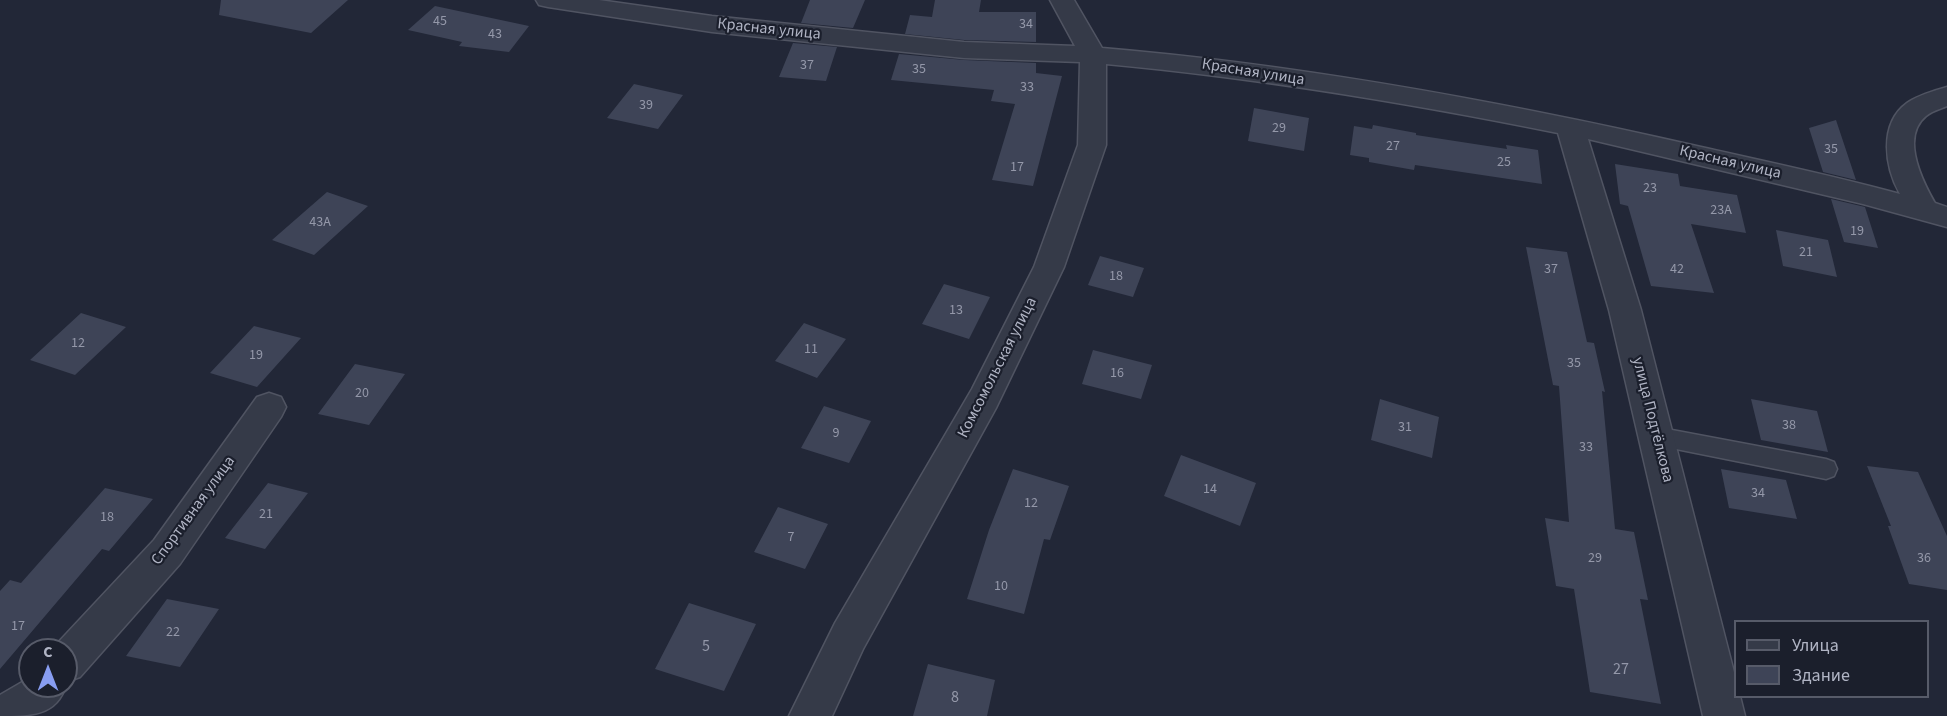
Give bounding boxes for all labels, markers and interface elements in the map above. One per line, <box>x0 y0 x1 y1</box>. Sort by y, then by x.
house number: 45 <box>433 14 447 30</box>
street label: Красная улица <box>716 15 822 45</box>
house number: 34 <box>1019 17 1033 33</box>
house number: 43 <box>488 27 502 43</box>
street label: Красная улица <box>1200 55 1306 91</box>
house number: 37 <box>800 58 814 74</box>
house number: 35 <box>912 62 926 78</box>
house number: 33 <box>1020 80 1034 96</box>
house number: 39 <box>639 98 653 114</box>
house number: 29 <box>1272 121 1286 137</box>
house number: 27 <box>1386 139 1400 155</box>
street label: Красная улица <box>1677 142 1783 184</box>
house number: 35 <box>1824 142 1838 158</box>
house number: 25 <box>1497 155 1511 171</box>
house number: 17 <box>1010 160 1024 176</box>
house number: 23 <box>1643 181 1657 197</box>
house number: 23А <box>1710 203 1732 219</box>
house number: 43А <box>309 215 331 231</box>
house number: 19 <box>1850 224 1864 240</box>
house number: 21 <box>1799 245 1813 261</box>
house number: 37 <box>1544 262 1558 278</box>
house number: 42 <box>1670 262 1684 278</box>
house number: 18 <box>1109 269 1123 285</box>
street label: Комсомольская улица <box>954 294 1042 442</box>
house number: 13 <box>949 303 963 319</box>
house number: 12 <box>71 336 85 352</box>
house number: 11 <box>804 342 818 358</box>
house number: 19 <box>249 348 263 364</box>
street label: улица Подтёлкова <box>1627 355 1677 485</box>
house number: 35 <box>1567 356 1581 372</box>
house number: 16 <box>1110 366 1124 382</box>
house number: 20 <box>355 386 369 402</box>
house number: 38 <box>1782 418 1796 434</box>
house number: 31 <box>1398 420 1412 436</box>
house number: 9 <box>833 426 839 442</box>
house number: 33 <box>1579 440 1593 456</box>
street label: Спортивная улица <box>148 453 240 569</box>
house number: 14 <box>1203 482 1217 498</box>
house number: 34 <box>1751 486 1765 502</box>
house number: 12 <box>1024 496 1038 512</box>
house number: 21 <box>259 507 273 523</box>
house number: 18 <box>100 510 114 526</box>
house number: 7 <box>788 530 794 546</box>
house number: 29 <box>1588 551 1602 567</box>
house number: 36 <box>1917 551 1931 567</box>
house number: 10 <box>994 579 1008 595</box>
house number: 17 <box>11 619 25 635</box>
legend <box>1734 620 1929 698</box>
house number: 22 <box>166 625 180 641</box>
text: Улица <box>1792 633 1839 658</box>
house number: 5 <box>702 637 710 657</box>
north arrow <box>18 638 78 698</box>
text: С <box>43 641 53 663</box>
house number: 27 <box>1613 660 1629 680</box>
text: Здание <box>1792 663 1850 688</box>
house number: 8 <box>951 688 959 708</box>

